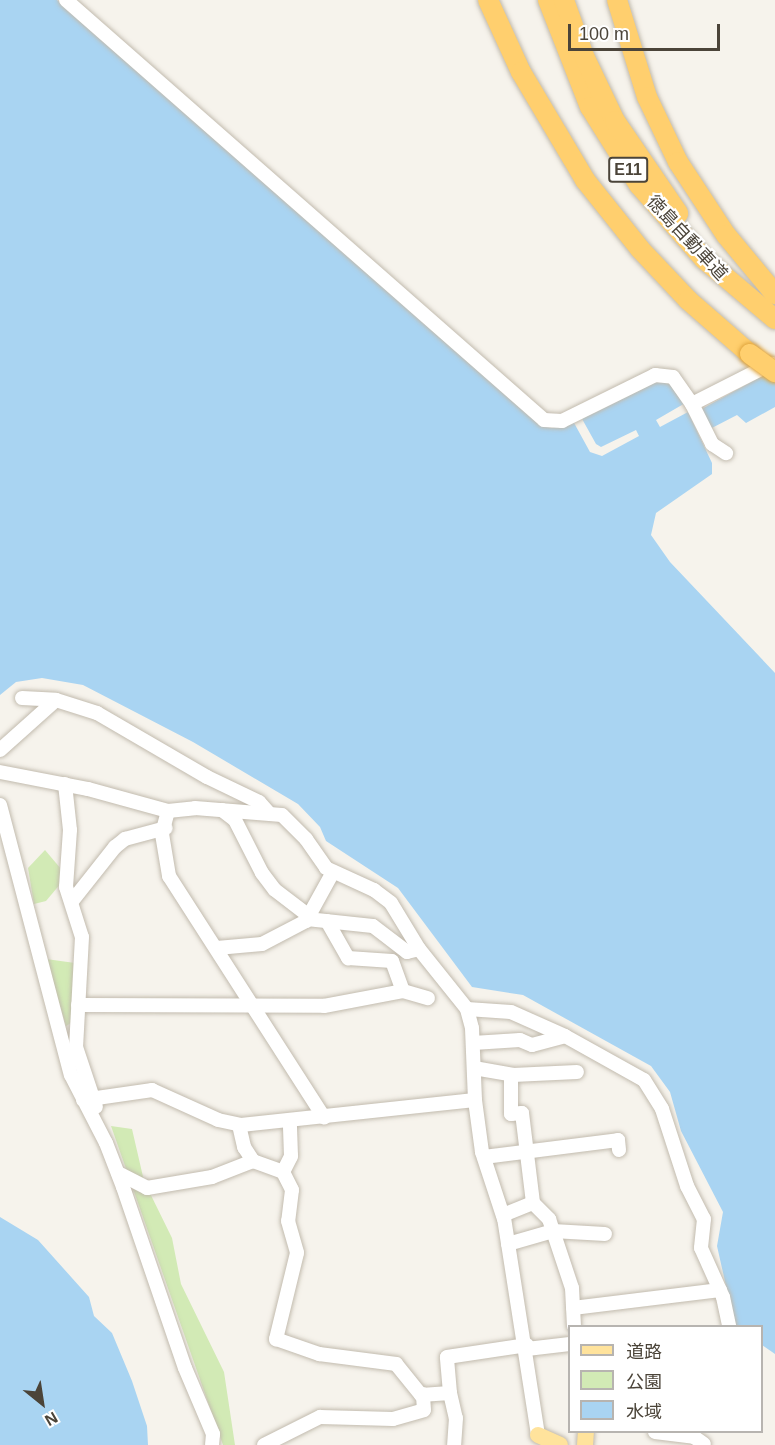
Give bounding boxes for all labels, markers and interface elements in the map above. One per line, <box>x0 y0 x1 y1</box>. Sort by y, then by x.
scale bar <box>571 12 722 50</box>
text: 100 m <box>579 24 629 44</box>
road number: E11 <box>607 157 649 183</box>
street label: 徳島自動車道 <box>642 191 732 285</box>
legend <box>568 1325 763 1433</box>
text: 道路 <box>626 1342 662 1362</box>
text: 公園 <box>626 1372 662 1392</box>
north arrow <box>12 1373 72 1433</box>
text: 水域 <box>626 1402 662 1422</box>
text: N <box>42 1409 61 1429</box>

